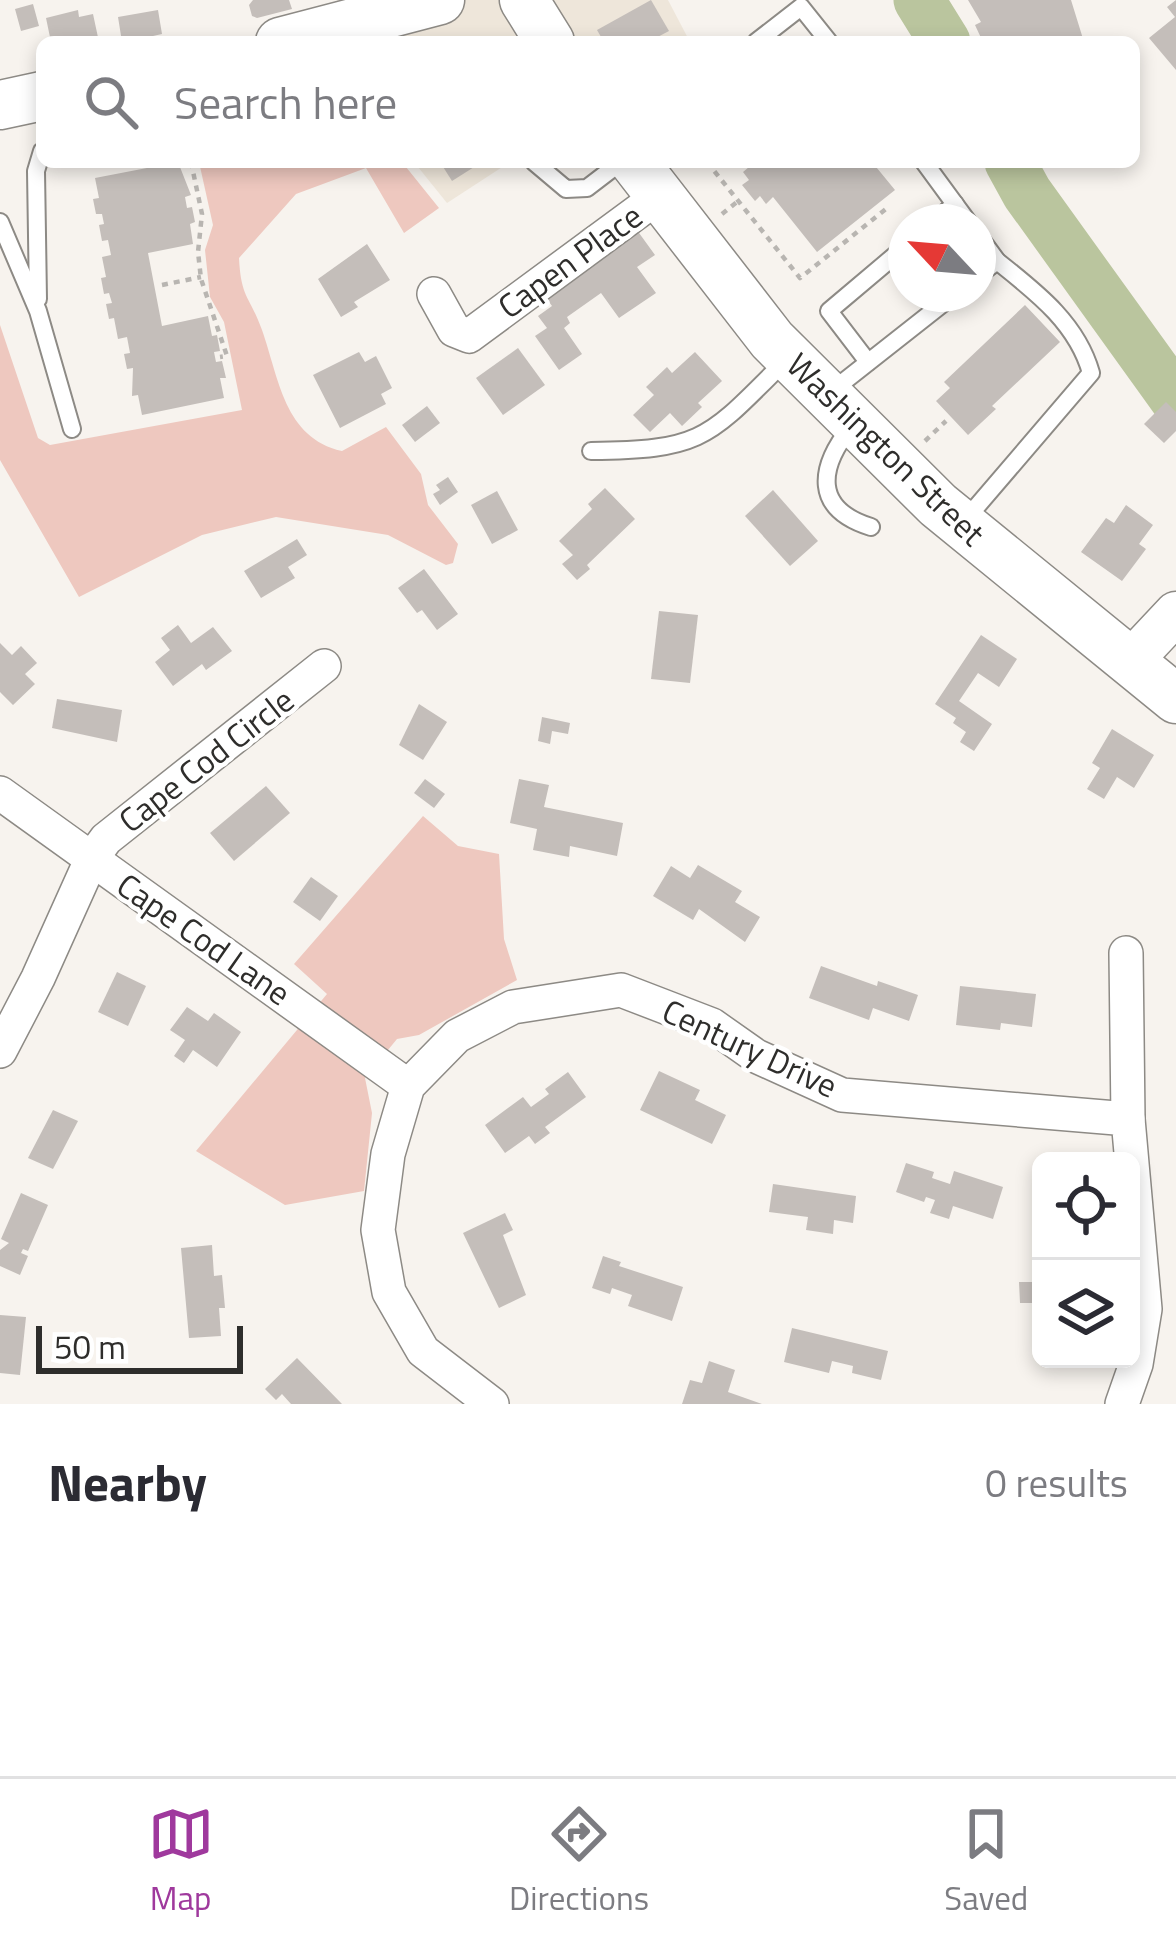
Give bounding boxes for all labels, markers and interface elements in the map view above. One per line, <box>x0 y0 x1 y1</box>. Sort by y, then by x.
search box <box>36 36 1140 168</box>
text: Search here <box>174 68 397 136</box>
icon: search <box>78 69 144 135</box>
street label: Capen Place <box>487 191 653 331</box>
north arrow <box>888 204 996 312</box>
street label: Washington Street <box>775 341 997 557</box>
street label: Cape Cod Circle <box>108 675 304 845</box>
street label: Cape Cod Lane <box>107 861 301 1017</box>
street label: Century Drive <box>654 986 846 1110</box>
map controls <box>1032 1152 1140 1368</box>
button: locate <box>1032 1152 1140 1260</box>
button: layers <box>1032 1260 1140 1368</box>
scale bar <box>36 1320 243 1373</box>
text: 50 m <box>54 1322 126 1372</box>
text: Nearby <box>48 1443 207 1521</box>
text: 0 results <box>985 1453 1128 1512</box>
tab: Map <box>148 1801 214 1923</box>
tab: Directions <box>509 1801 649 1923</box>
tab: Saved <box>944 1801 1028 1923</box>

